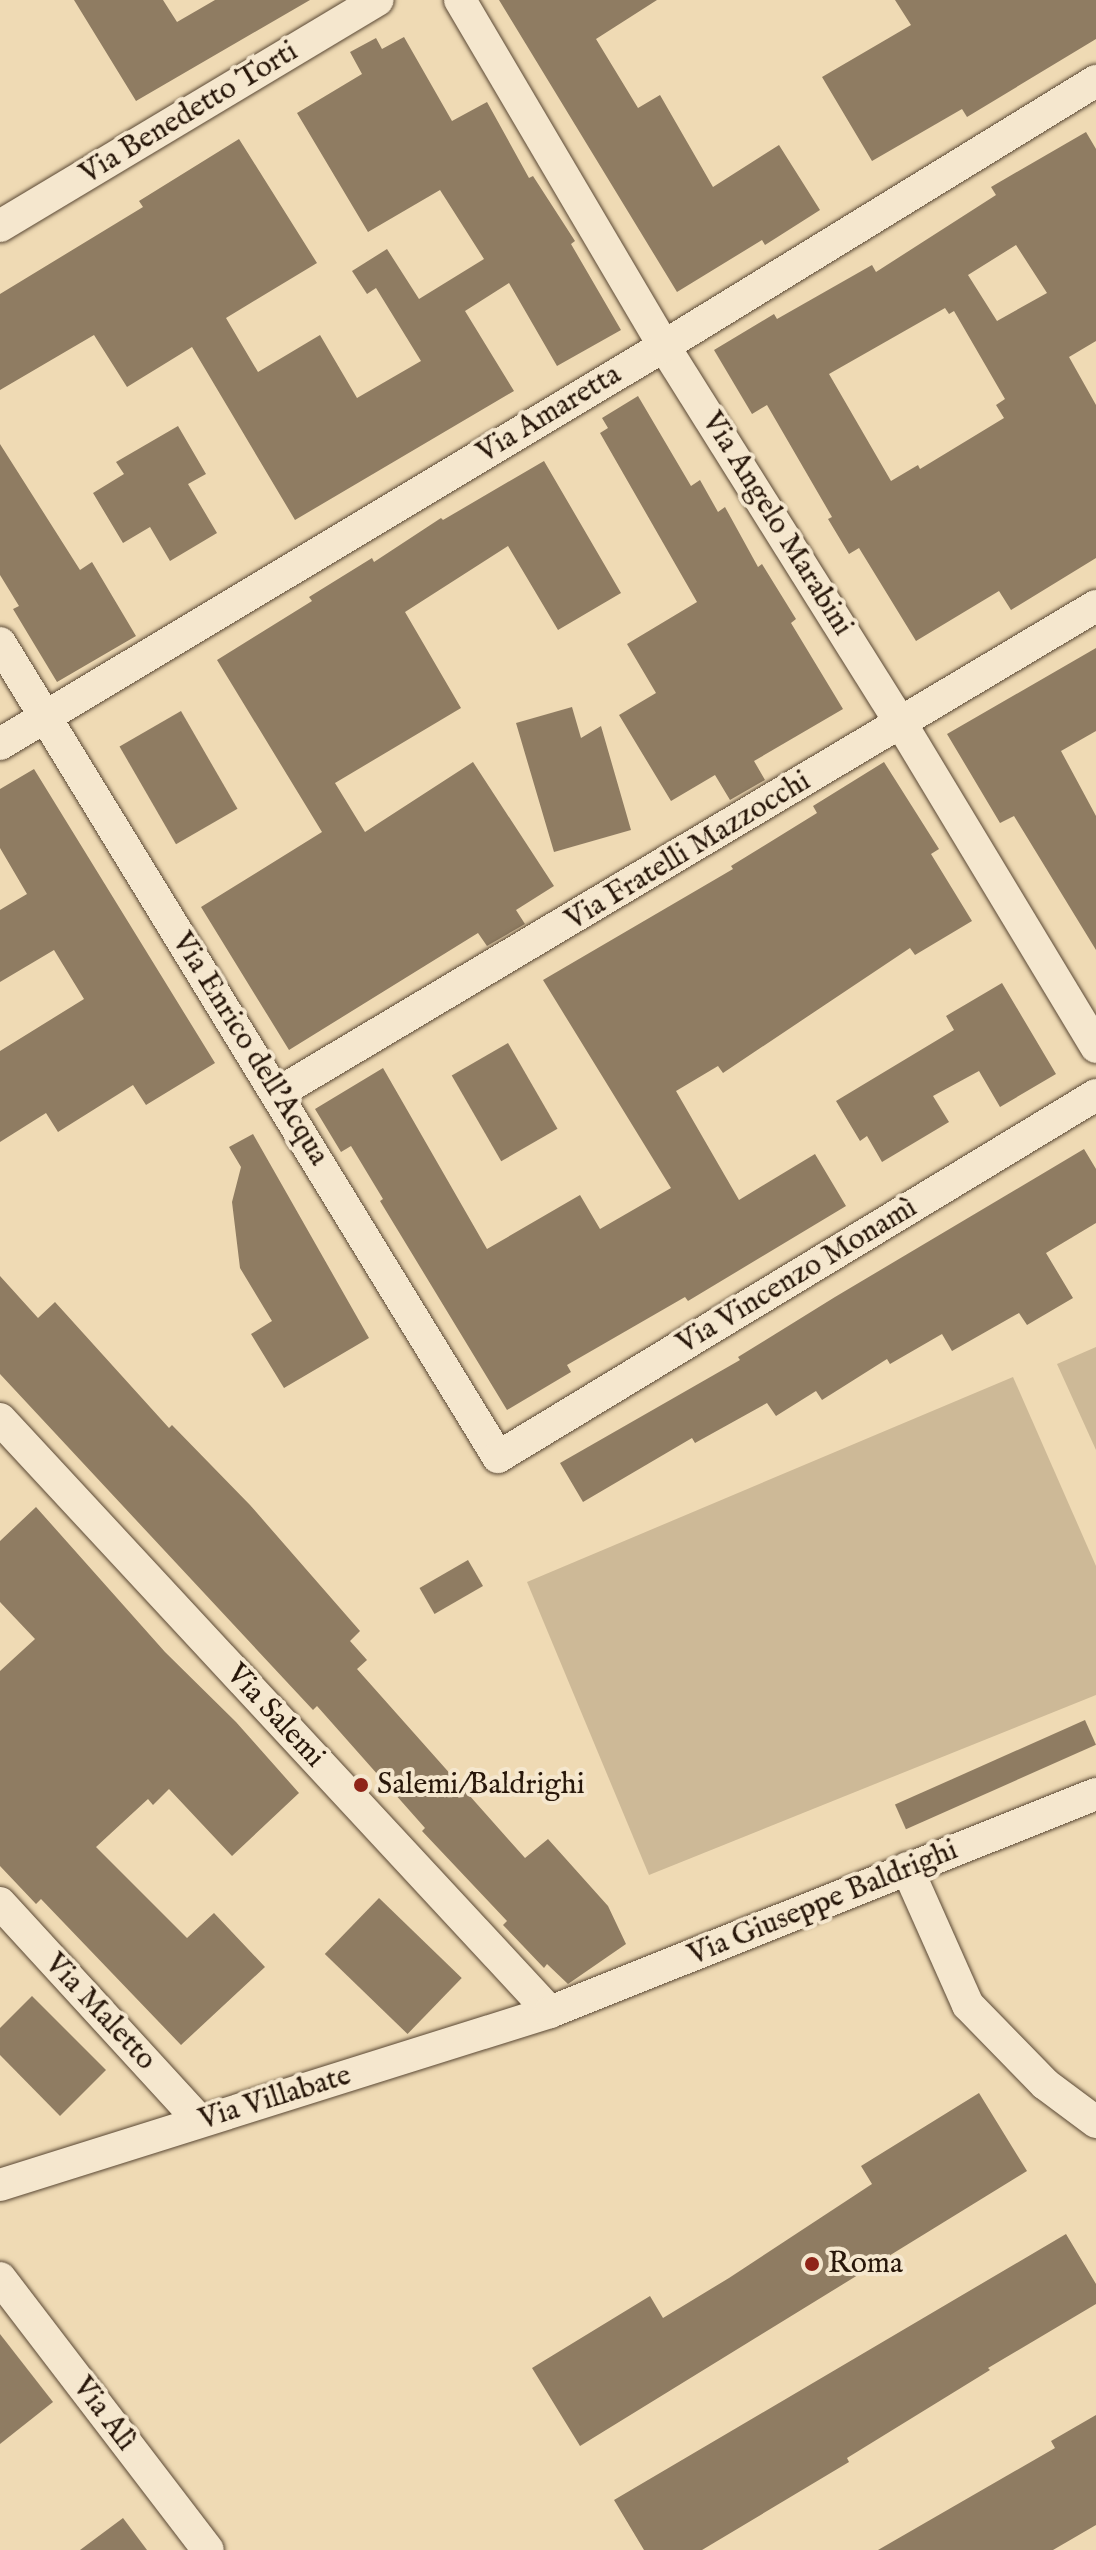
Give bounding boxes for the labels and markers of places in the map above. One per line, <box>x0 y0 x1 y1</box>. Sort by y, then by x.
place label: Salemi/Baldrighi <box>377 1767 585 1803</box>
marker: Salemi/Baldrighi <box>352 1776 370 1794</box>
place label: Roma <box>828 2246 903 2282</box>
marker: Roma <box>803 2255 821 2273</box>

